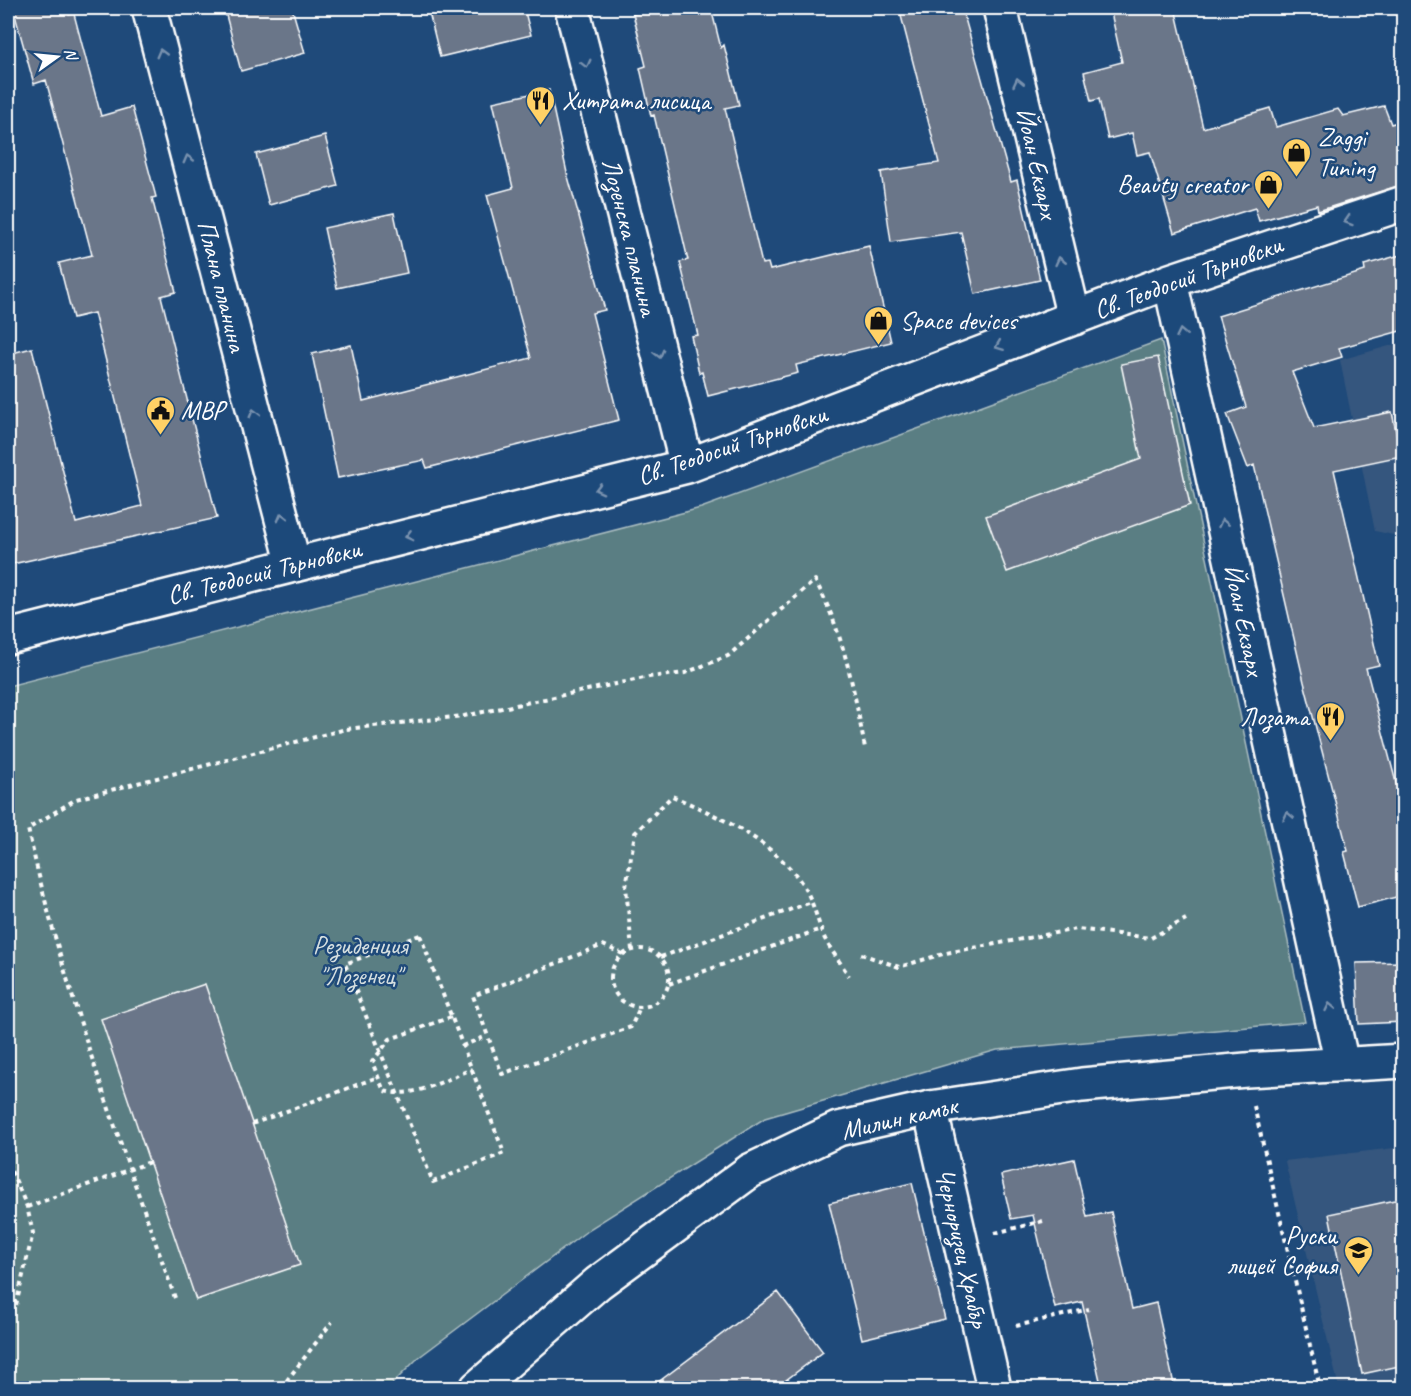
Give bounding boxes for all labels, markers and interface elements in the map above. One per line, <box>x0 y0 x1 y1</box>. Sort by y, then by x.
north arrow <box>27 27 87 87</box>
text: N <box>60 46 82 64</box>
one-way arrow <box>155 49 168 59</box>
one-way arrow <box>579 58 591 69</box>
one-way arrow <box>1012 77 1025 87</box>
restaurant icon: Хитрата лисица <box>525 84 557 126</box>
place label: Хитрата лисица <box>562 84 712 117</box>
street label: Йоан Екзарх <box>1008 104 1066 224</box>
place label: Zaggi Tuning <box>1318 121 1376 184</box>
shop icon: Zaggi Tuning <box>1281 136 1313 178</box>
one-way arrow <box>183 154 196 164</box>
street label: Лозенска планина <box>594 155 666 321</box>
place label: Beauty creator <box>1117 168 1251 201</box>
shop icon: Beauty creator <box>1253 168 1285 210</box>
one-way arrow <box>1343 214 1354 227</box>
street label: Плана планина <box>190 217 255 357</box>
street label: Св. Теодосий Търновски <box>1089 227 1288 326</box>
one-way arrow <box>1055 256 1068 266</box>
shop icon: Space devices <box>863 304 895 346</box>
place label: Space devices <box>900 304 1019 337</box>
one-way arrow <box>1175 328 1188 338</box>
one-way arrow <box>995 339 1005 352</box>
one-way arrow <box>651 348 664 358</box>
public building icon: МВР <box>144 394 176 436</box>
place label: МВР <box>181 394 228 427</box>
street label: Св. Теодосий Търновски <box>633 397 833 493</box>
one-way arrow <box>249 408 262 418</box>
one-way arrow <box>594 481 604 494</box>
one-way arrow <box>277 512 289 523</box>
one-way arrow <box>1217 519 1230 529</box>
one-way arrow <box>405 528 415 541</box>
street label: Св. Теодосий Търновски <box>164 532 366 612</box>
street label: Йоан Екзарх <box>1216 561 1272 681</box>
place label: Лозата <box>1240 700 1311 734</box>
restaurant icon: Лозата <box>1314 700 1346 742</box>
one-way arrow <box>1282 812 1295 822</box>
park label: Резиденция "Лозенец" <box>313 929 409 993</box>
one-way arrow <box>1324 1002 1337 1012</box>
street label: Милин камък <box>838 1088 963 1147</box>
street label: Черноризец Храбър <box>927 1165 997 1332</box>
place label: Руски лицей София <box>1227 1219 1339 1282</box>
school or university icon: Руски лицей София <box>1342 1234 1374 1276</box>

